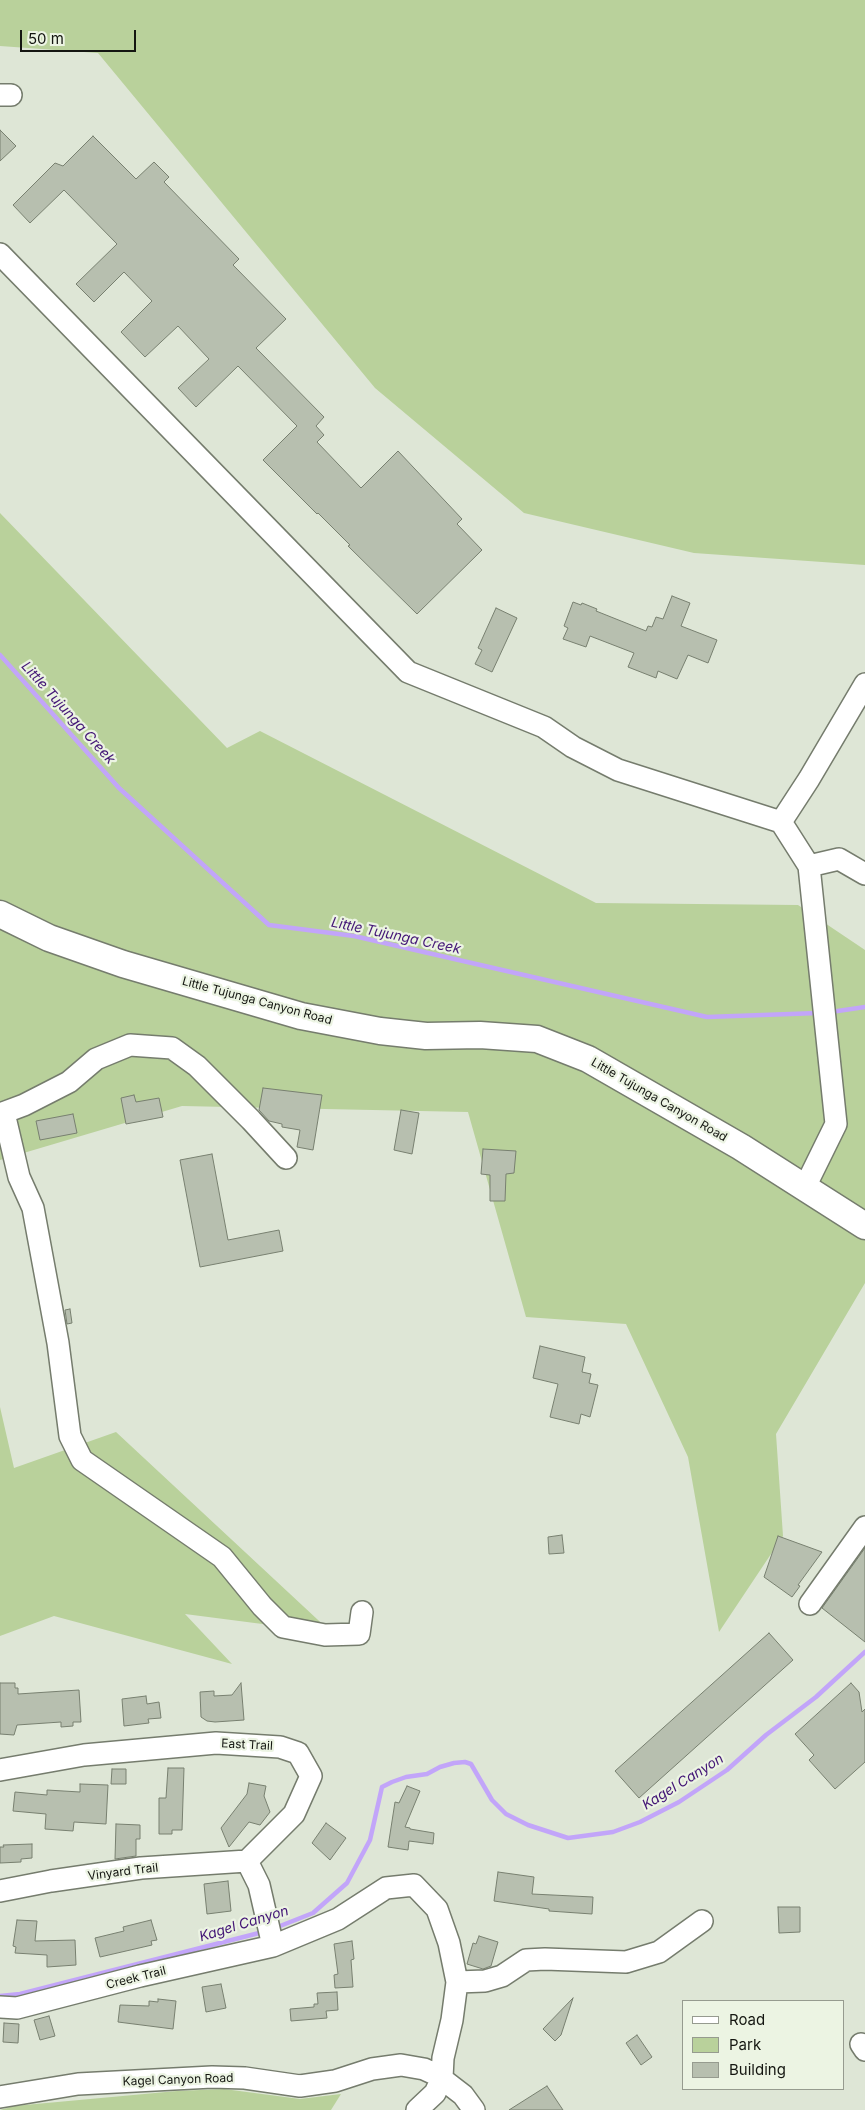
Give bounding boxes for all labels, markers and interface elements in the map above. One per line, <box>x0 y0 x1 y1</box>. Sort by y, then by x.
scale bar <box>22 20 139 52</box>
text: 50 m <box>28 29 64 48</box>
water label: Little Tujunga Creek <box>18 658 118 768</box>
water label: Little Tujunga Creek <box>330 914 462 958</box>
street label: Little Tujunga Canyon Road <box>180 974 334 1028</box>
street label: Little Tujunga Canyon Road <box>588 1055 730 1145</box>
street label: East Trail <box>221 1736 273 1754</box>
water label: Kagel Canyon <box>639 1750 727 1814</box>
street label: Vinyard Trail <box>87 1861 159 1883</box>
water label: Kagel Canyon <box>197 1902 291 1946</box>
street label: Creek Trail <box>105 1964 167 1992</box>
legend <box>682 2000 845 2090</box>
text: Road <box>729 2010 765 2029</box>
text: Park <box>729 2035 761 2054</box>
text: Building <box>729 2060 786 2079</box>
street label: Kagel Canyon Road <box>122 2071 234 2089</box>

